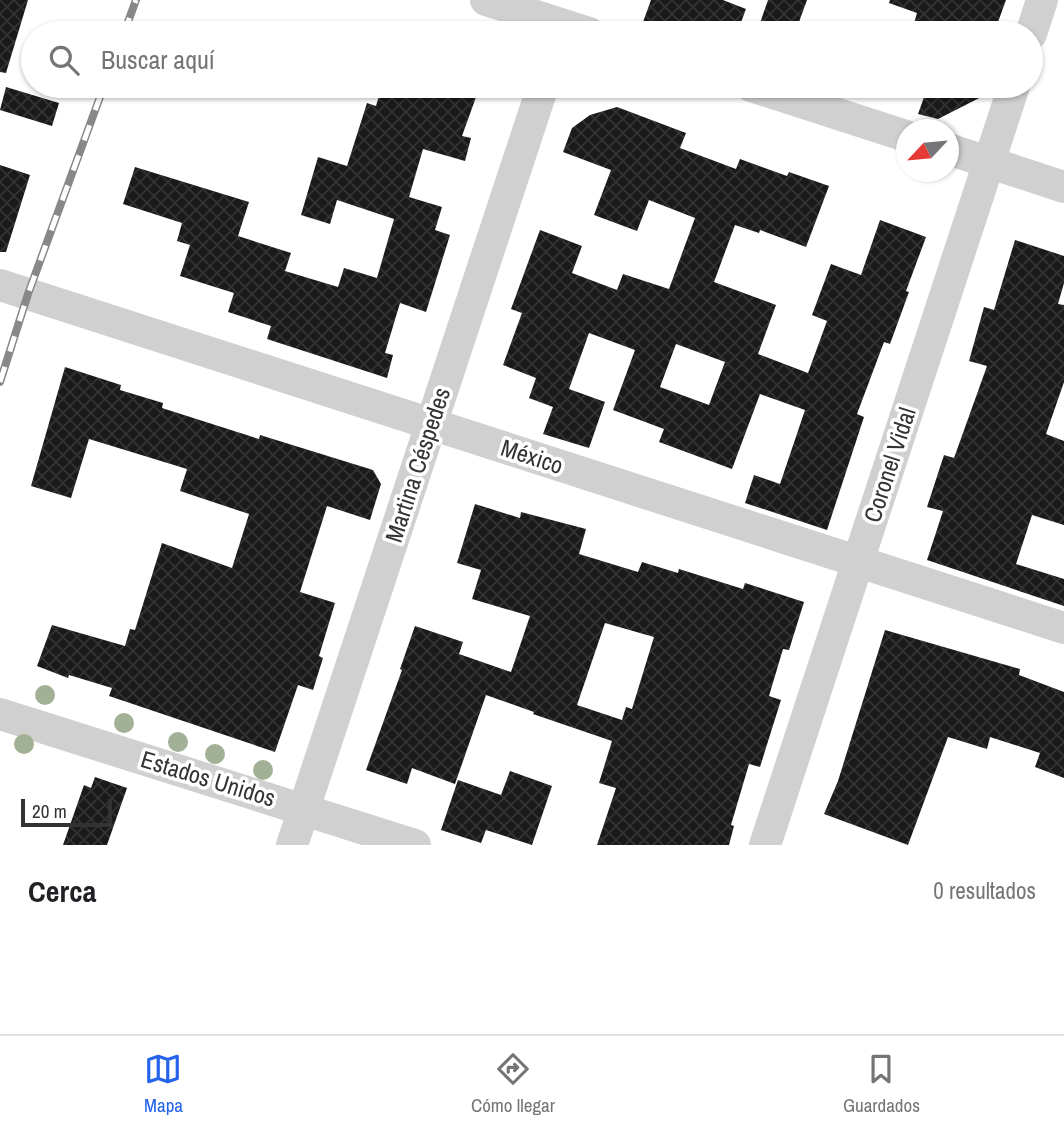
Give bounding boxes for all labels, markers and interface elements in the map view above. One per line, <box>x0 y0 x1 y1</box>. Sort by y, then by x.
search box <box>21 21 1043 98</box>
icon: search <box>45 41 83 79</box>
text: Buscar aquí <box>101 42 215 77</box>
north arrow <box>896 119 959 182</box>
street label: Martina Céspedes <box>377 383 457 546</box>
street label: Coronel Vidal <box>855 403 923 526</box>
street label: México <box>497 431 567 481</box>
street label: Estados Unidos <box>137 742 279 814</box>
scale bar <box>21 796 112 828</box>
text: 20 m <box>32 798 67 824</box>
text: Cerca <box>28 871 96 911</box>
text: 0 resultados <box>933 875 1036 906</box>
tab: Mapa <box>144 1050 183 1118</box>
tab: Cómo llegar <box>471 1050 555 1118</box>
tab: Guardados <box>843 1050 920 1118</box>

